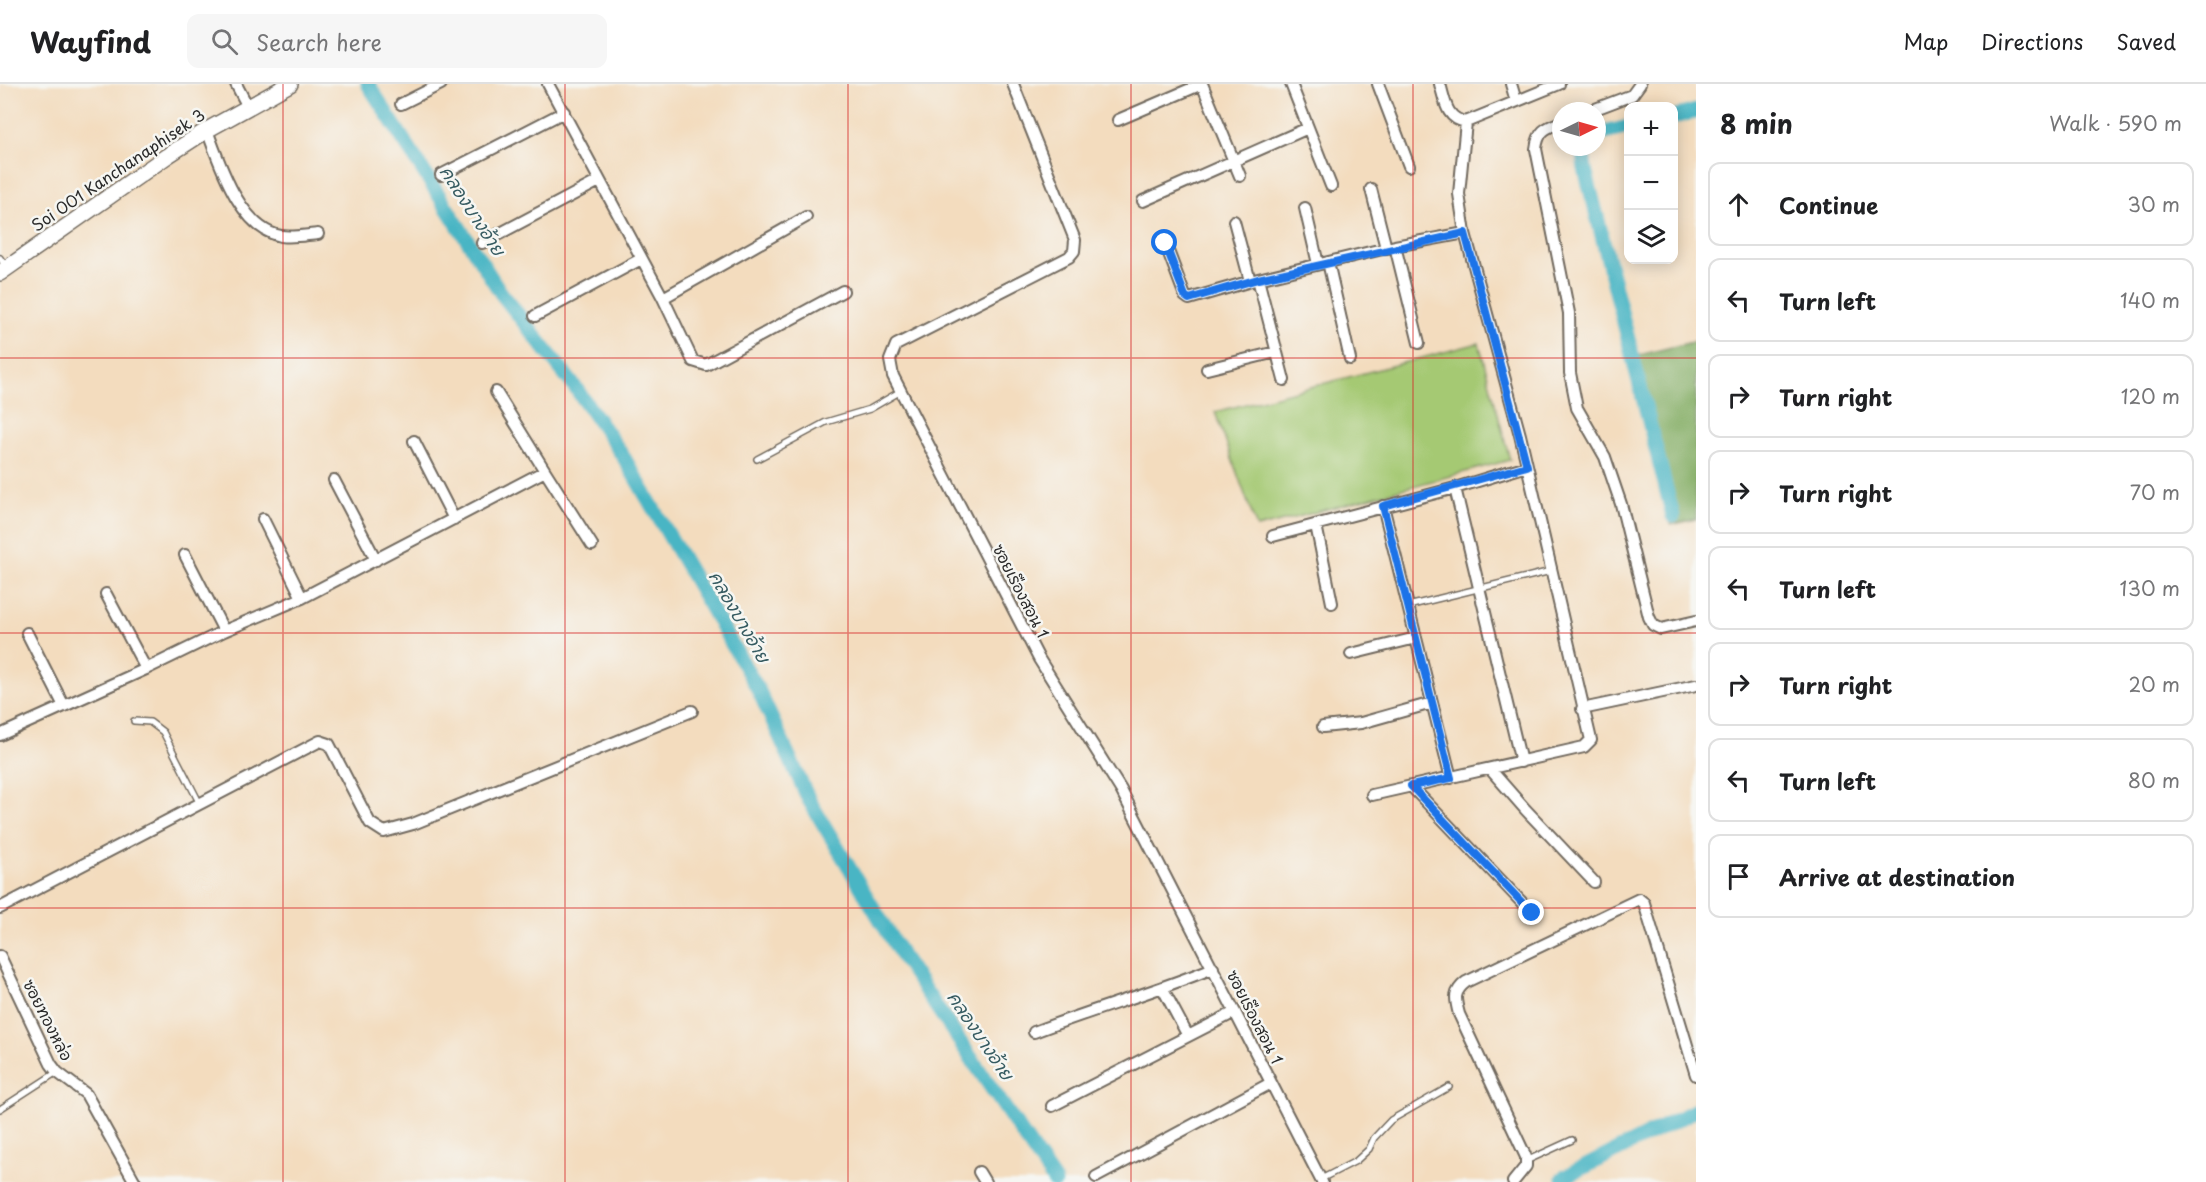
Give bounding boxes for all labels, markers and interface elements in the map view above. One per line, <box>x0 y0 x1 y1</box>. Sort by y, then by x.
search box <box>187 14 607 68</box>
text: Wayfind <box>30 20 151 63</box>
icon: search <box>208 25 241 58</box>
text: Search here <box>256 25 382 58</box>
text: Map <box>1903 25 1948 57</box>
text: Directions <box>1981 25 2083 57</box>
text: Saved <box>2116 25 2176 57</box>
street label: Soi 001 Kanchanaphisek 3 <box>26 102 209 236</box>
north arrow <box>1552 102 1606 156</box>
map controls <box>1624 102 1678 264</box>
button: + <box>1624 102 1678 156</box>
text: 8 min <box>1720 104 1793 143</box>
text: Walk · 590 m <box>2049 108 2182 138</box>
button: − <box>1624 156 1678 210</box>
water label: คลองบางอ้าย <box>434 160 513 262</box>
icon: ahead <box>1722 188 1755 221</box>
text: Continue <box>1779 188 1878 221</box>
text: 30 m <box>2127 189 2180 219</box>
button: layers <box>1624 210 1678 264</box>
route start <box>1151 229 1177 255</box>
icon: left <box>1722 284 1755 317</box>
text: Turn left <box>1779 284 1876 317</box>
text: 140 m <box>2120 285 2180 315</box>
icon: right <box>1722 380 1755 413</box>
text: Turn right <box>1779 380 1892 413</box>
text: 120 m <box>2121 381 2180 411</box>
icon: right <box>1722 476 1755 509</box>
text: Turn right <box>1779 476 1892 509</box>
text: 70 m <box>2130 477 2180 507</box>
street label: ซอยเรืองสอน 1 <box>988 539 1056 642</box>
water label: คลองบางอ้าย <box>703 565 778 668</box>
icon: left <box>1722 572 1755 605</box>
text: Turn left <box>1779 572 1876 605</box>
text: 130 m <box>2120 573 2180 603</box>
icon: right <box>1722 668 1755 701</box>
text: Turn right <box>1779 668 1892 701</box>
text: 20 m <box>2128 669 2180 699</box>
icon: left <box>1722 764 1755 797</box>
text: Turn left <box>1779 764 1876 797</box>
text: 80 m <box>2128 765 2180 795</box>
icon: arrive <box>1722 860 1755 893</box>
text: Arrive at destination <box>1779 860 2015 893</box>
route end <box>1518 899 1544 925</box>
street label: ซอยเรืองสอน 1 <box>1222 965 1290 1068</box>
street label: ซอยทองหล่อ <box>18 975 80 1065</box>
water label: คลองบางอ้าย <box>941 985 1022 1086</box>

